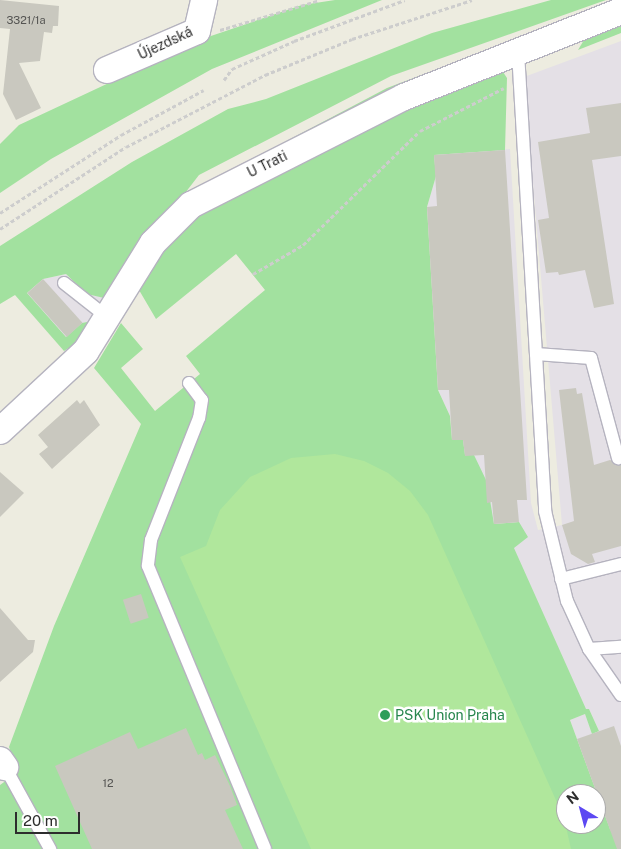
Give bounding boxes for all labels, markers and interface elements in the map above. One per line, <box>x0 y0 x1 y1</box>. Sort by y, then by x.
house number: 3321/1a <box>6 13 46 27</box>
street label: Újezdská <box>135 23 195 63</box>
street label: U Trati <box>244 147 290 181</box>
place label: PSK Union Praha <box>395 707 505 723</box>
marker: PSK Union Praha <box>379 709 391 721</box>
house number: 12 <box>102 776 114 790</box>
north arrow <box>556 784 606 834</box>
text: N <box>563 788 582 808</box>
scale bar <box>18 802 82 834</box>
text: 20 m <box>23 812 58 829</box>

